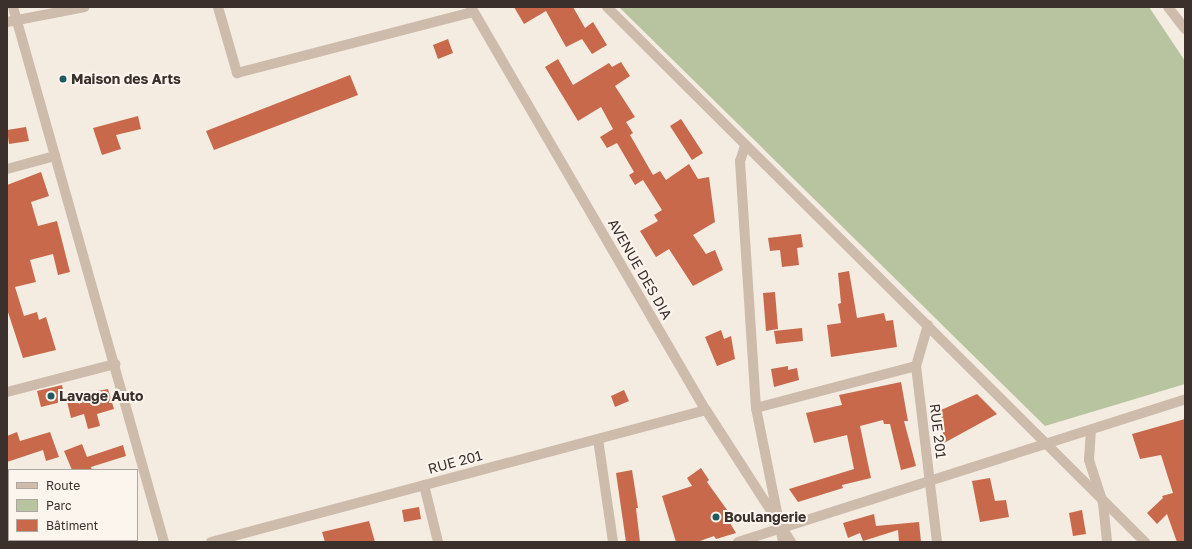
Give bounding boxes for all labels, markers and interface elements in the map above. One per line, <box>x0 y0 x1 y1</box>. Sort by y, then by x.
place label: Maison des Arts <box>71 71 181 87</box>
marker: Maison des Arts <box>58 74 68 84</box>
street label: AVENUE DES DIA <box>604 216 676 322</box>
place label: Lavage Auto <box>59 388 143 404</box>
marker: Lavage Auto <box>46 391 56 401</box>
street label: RUE 201 <box>926 403 950 459</box>
street label: RUE 201 <box>426 447 484 477</box>
legend <box>8 469 138 541</box>
text: Route <box>46 478 80 493</box>
text: Parc <box>46 498 72 513</box>
place label: Boulangerie <box>724 509 806 525</box>
marker: Boulangerie <box>711 512 721 522</box>
text: Bâtiment <box>46 518 98 533</box>

